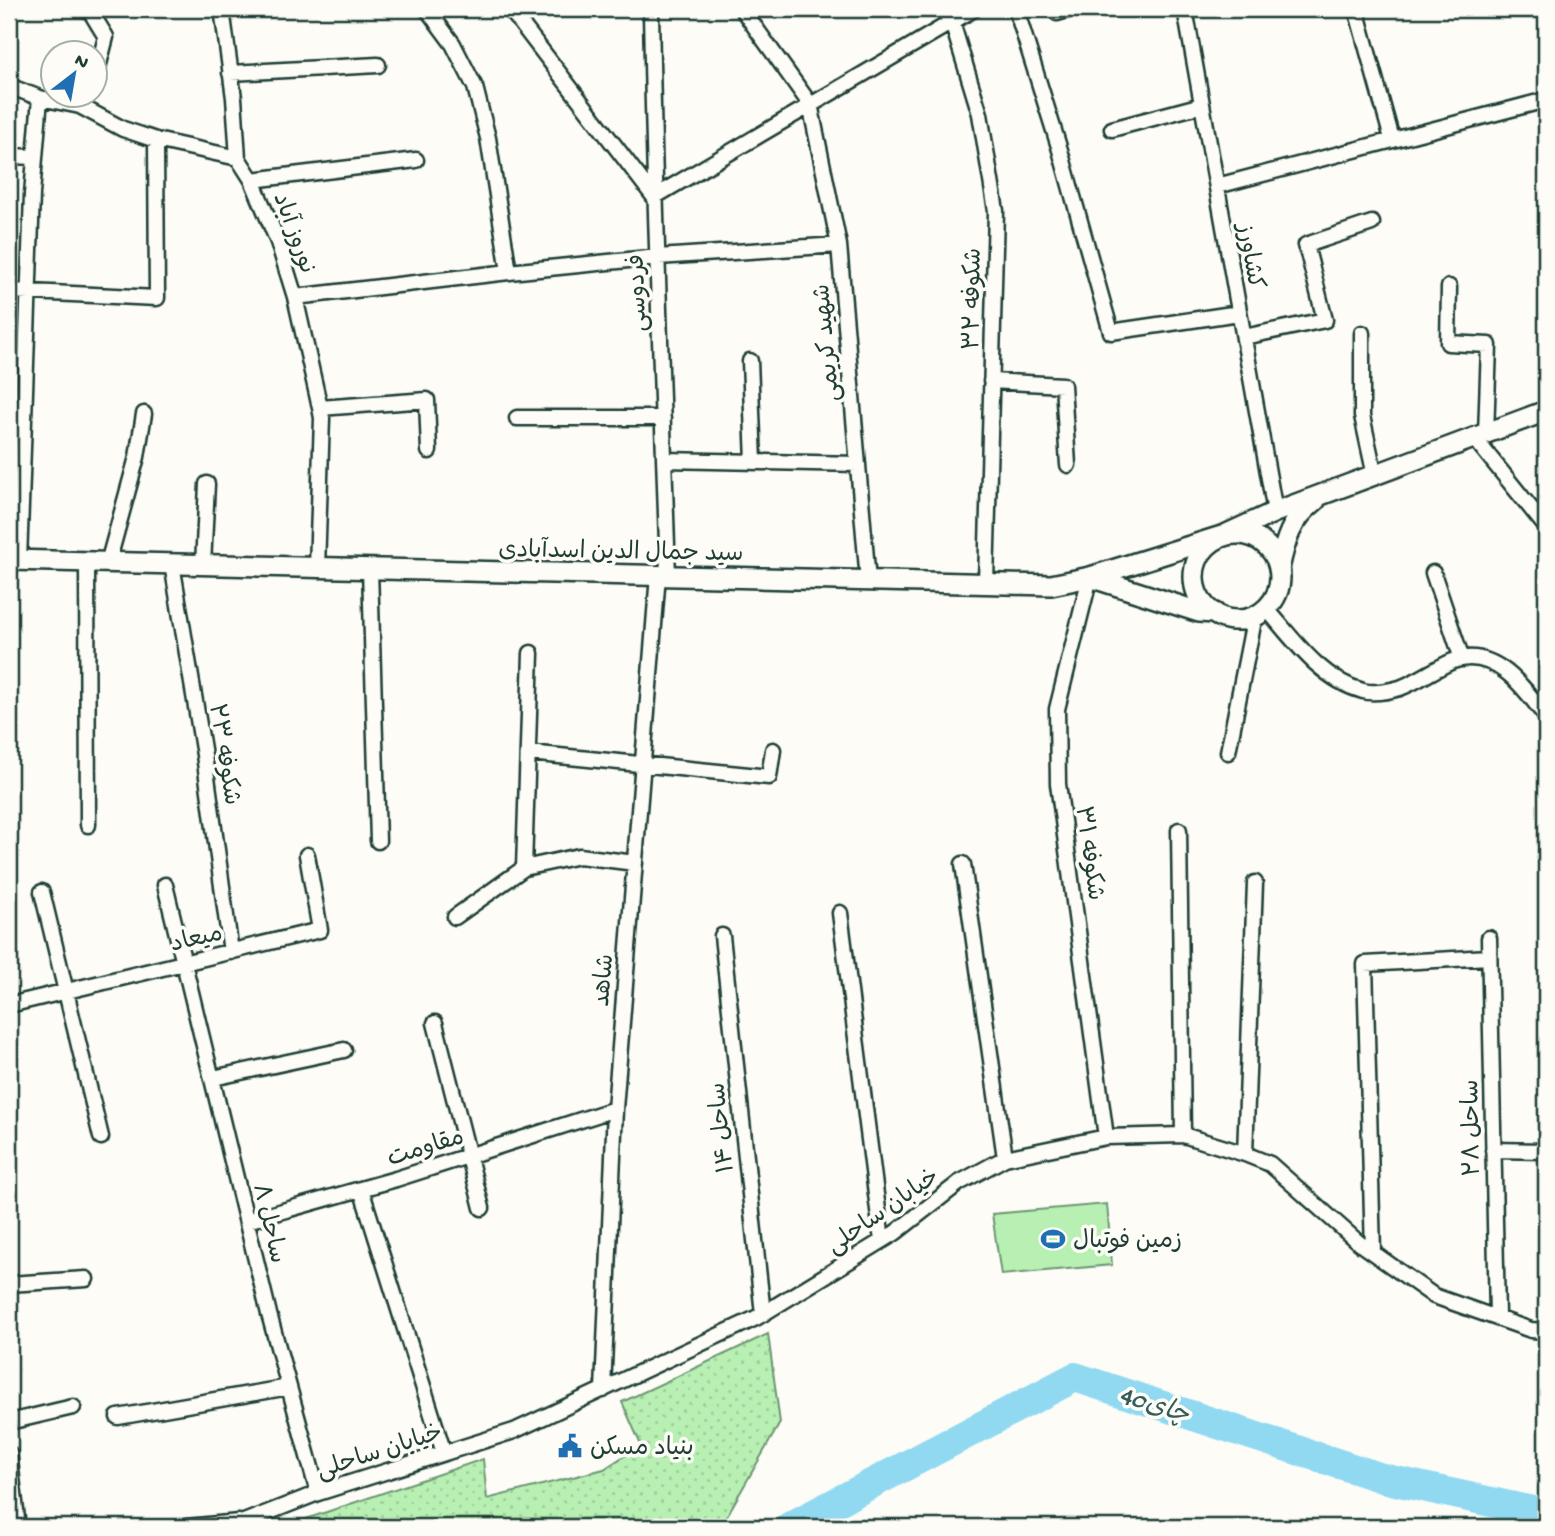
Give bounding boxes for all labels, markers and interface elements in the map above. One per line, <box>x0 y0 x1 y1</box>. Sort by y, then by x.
north arrow <box>38 38 108 108</box>
text: N <box>70 49 92 75</box>
street label: نوروز آباد <box>265 189 323 279</box>
street label: کشاورز <box>1228 220 1269 292</box>
street label: شکوفه ۳۲ <box>959 248 990 351</box>
street label: فردوسی <box>624 254 655 332</box>
street label: شهید کریمی <box>809 283 848 403</box>
street label: سید جمال الدین اسدآبادی <box>498 535 744 570</box>
street label: شکوفه ۲۳ <box>200 702 245 807</box>
street label: شکوفه ۳۱ <box>1067 804 1108 902</box>
street label: میعاد <box>168 920 226 960</box>
street label: شاهد <box>589 953 622 1008</box>
street label: ساحل ۲۸ <box>1458 1079 1489 1177</box>
street label: ساحل ۱۴ <box>704 1081 743 1174</box>
street label: مقاومت <box>384 1124 468 1175</box>
street label: خیابان ساحلی <box>822 1163 946 1262</box>
street label: ساحل ۸ <box>244 1181 291 1266</box>
sports icon: زمین فوتبال <box>1039 1225 1067 1253</box>
place label: زمین فوتبال <box>1073 1228 1182 1257</box>
water label: 40چای <box>1115 1381 1194 1433</box>
street label: خیابان ساحلی <box>313 1419 447 1487</box>
public building icon: بنیاد مسکن <box>556 1432 584 1460</box>
place label: بنیاد مسکن <box>590 1435 694 1464</box>

